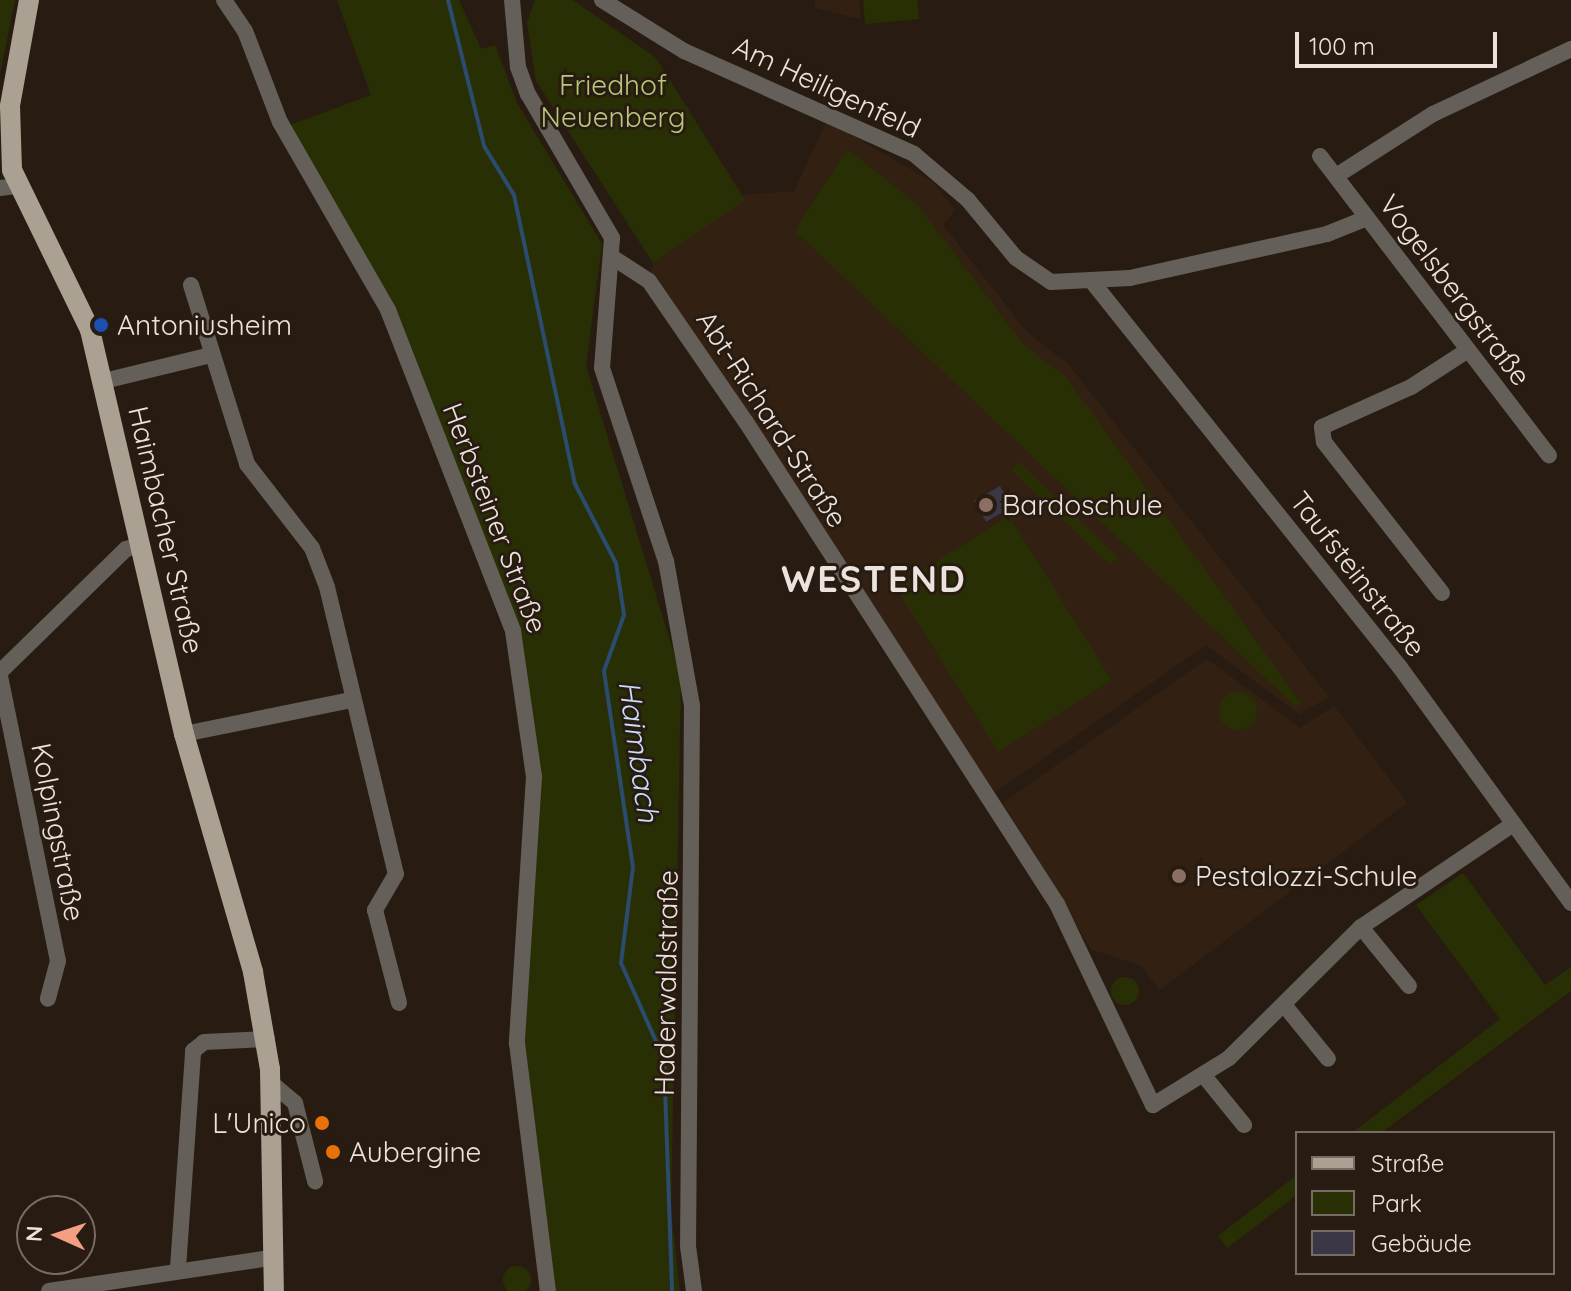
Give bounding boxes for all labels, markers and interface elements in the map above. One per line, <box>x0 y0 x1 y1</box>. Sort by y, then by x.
scale bar <box>1299 16 1501 66</box>
street label: Am Heiligenfeld <box>728 29 926 145</box>
text: 100 m <box>1309 31 1375 61</box>
park label: Friedhof Neuenberg <box>541 68 685 134</box>
street label: Vogelsbergstraße <box>1372 188 1538 392</box>
street label: Abt-Richard-Straße <box>690 305 854 533</box>
place label: Antoniusheim <box>117 308 292 342</box>
marker: Antoniusheim <box>92 316 110 334</box>
street label: Herbsteiner Straße <box>436 398 554 638</box>
street label: Haimbacher Straße <box>121 403 211 657</box>
street label: Taufsteinstraße <box>1283 485 1433 663</box>
place label: Bardoschule <box>1002 488 1163 522</box>
marker: Bardoschule <box>977 496 995 514</box>
district label: WESTEND <box>781 557 967 601</box>
water label: Haimbach <box>611 678 667 824</box>
street label: Kolpingstraße <box>24 740 92 924</box>
place label: Pestalozzi-Schule <box>1195 859 1417 893</box>
marker: Pestalozzi-Schule <box>1170 867 1188 885</box>
street label: Haderwaldstraße <box>647 870 685 1096</box>
place label: L'Unico <box>212 1106 306 1140</box>
marker: L'Unico <box>313 1114 331 1132</box>
legend <box>1295 1131 1555 1275</box>
place label: Aubergine <box>349 1135 481 1169</box>
marker: Aubergine <box>324 1143 342 1161</box>
text: Straße <box>1371 1148 1444 1178</box>
text: Park <box>1371 1188 1422 1218</box>
north arrow <box>16 1195 96 1275</box>
text: N <box>20 1225 48 1243</box>
text: Gebäude <box>1371 1228 1472 1258</box>

